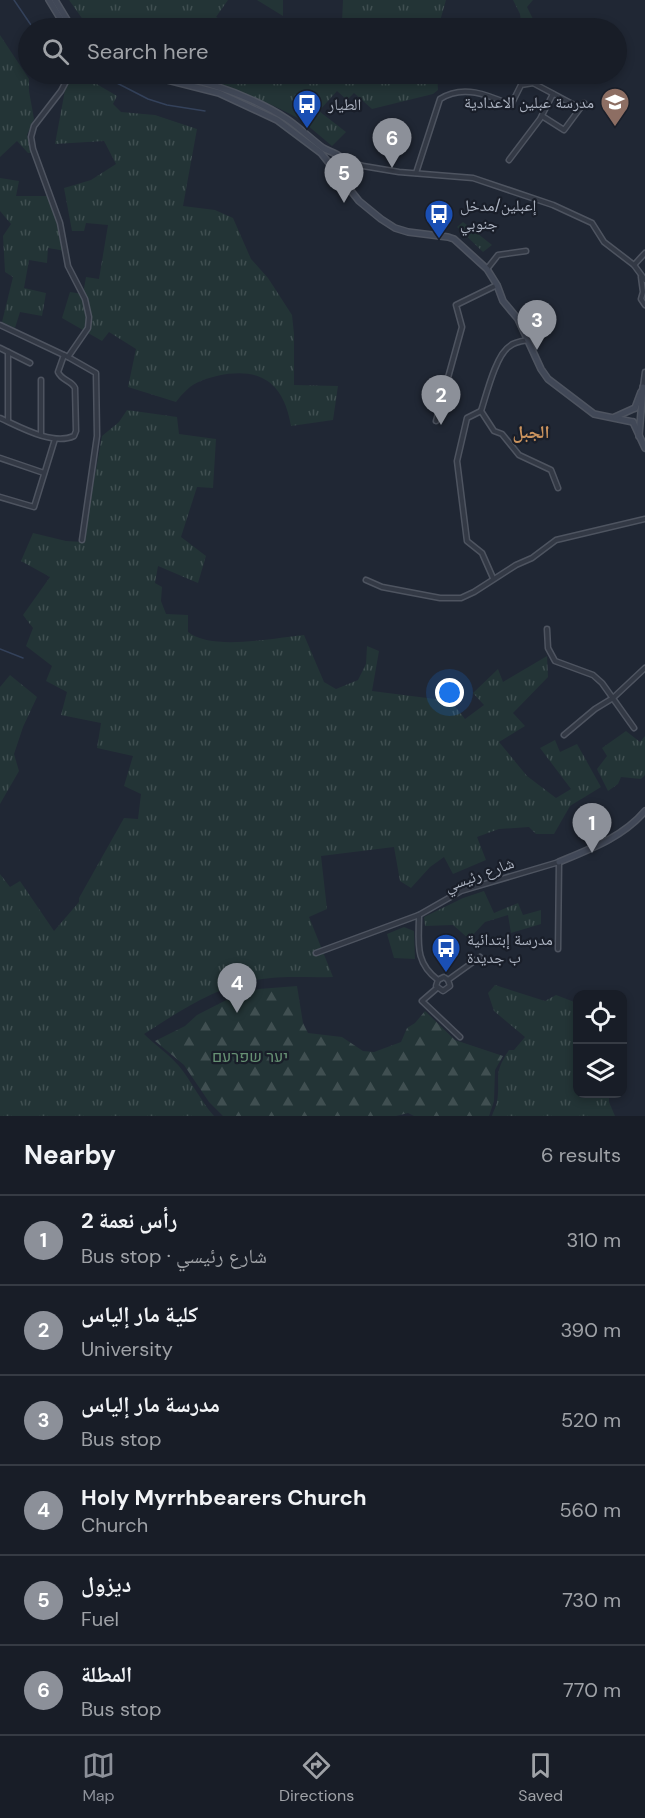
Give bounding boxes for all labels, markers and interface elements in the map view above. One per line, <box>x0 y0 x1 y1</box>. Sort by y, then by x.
search box <box>18 18 627 84</box>
icon: search <box>39 35 72 68</box>
text: Search here <box>87 37 208 66</box>
school or university icon: مدرسة عبلين الاعدادية <box>599 86 631 128</box>
bus stop icon: الطيار <box>291 88 323 130</box>
place label: مدرسة عبلين الاعدادية <box>464 92 594 113</box>
place label: الطيار <box>327 94 361 115</box>
pin: 6 <box>372 118 412 168</box>
pin: 5 <box>324 154 364 203</box>
place label: إعبلين/مدخل جنوبي <box>460 195 537 236</box>
bus stop icon: إعبلين/مدخل جنوبي <box>423 198 455 240</box>
pin: 3 <box>518 300 556 350</box>
pin: 2 <box>422 376 460 425</box>
district label: الجبل <box>512 420 550 444</box>
your location <box>435 678 464 707</box>
pin: 1 <box>572 804 612 853</box>
street label: شارع رئيسي <box>441 852 518 899</box>
place label: مدرسة إبتدائية ب جديدة <box>467 929 553 968</box>
bus stop icon: مدرسة إبتدائية ب جديدة <box>430 932 462 974</box>
pin: 4 <box>218 964 256 1013</box>
map controls <box>573 990 627 1098</box>
button: locate <box>573 990 627 1044</box>
button: layers <box>573 1044 627 1098</box>
park label: יער שפרעם <box>212 1046 288 1067</box>
text: Nearby <box>24 1138 116 1172</box>
text: 6 results <box>541 1142 621 1168</box>
text: رأس نعمة 2 <box>81 1206 177 1235</box>
text: 1 <box>40 1227 47 1253</box>
text: 310 m <box>566 1227 621 1253</box>
text: Bus stop · شارع رئيسي <box>81 1243 267 1269</box>
text: كلية مار إلياس <box>81 1300 198 1329</box>
text: 2 <box>38 1317 49 1343</box>
text: 390 m <box>560 1317 621 1343</box>
text: University <box>81 1336 173 1362</box>
text: مدرسة مار إلياس <box>81 1390 220 1419</box>
text: 3 <box>37 1407 50 1433</box>
text: 520 m <box>561 1407 621 1433</box>
text: Bus stop <box>81 1426 161 1452</box>
text: Holy Myrrhbearers Church <box>81 1483 366 1512</box>
text: 4 <box>37 1497 50 1523</box>
text: 560 m <box>559 1497 621 1523</box>
text: Church <box>81 1512 148 1538</box>
text: ديزول <box>81 1570 131 1599</box>
text: 5 <box>37 1587 50 1613</box>
text: 730 m <box>562 1587 621 1613</box>
text: Fuel <box>81 1606 119 1632</box>
text: المطلة <box>81 1660 132 1689</box>
text: 6 <box>37 1677 50 1703</box>
text: 770 m <box>563 1677 621 1703</box>
text: Bus stop <box>81 1696 161 1722</box>
tab: Map <box>82 1749 115 1806</box>
tab: Directions <box>279 1749 354 1806</box>
tab: Saved <box>518 1749 563 1806</box>

